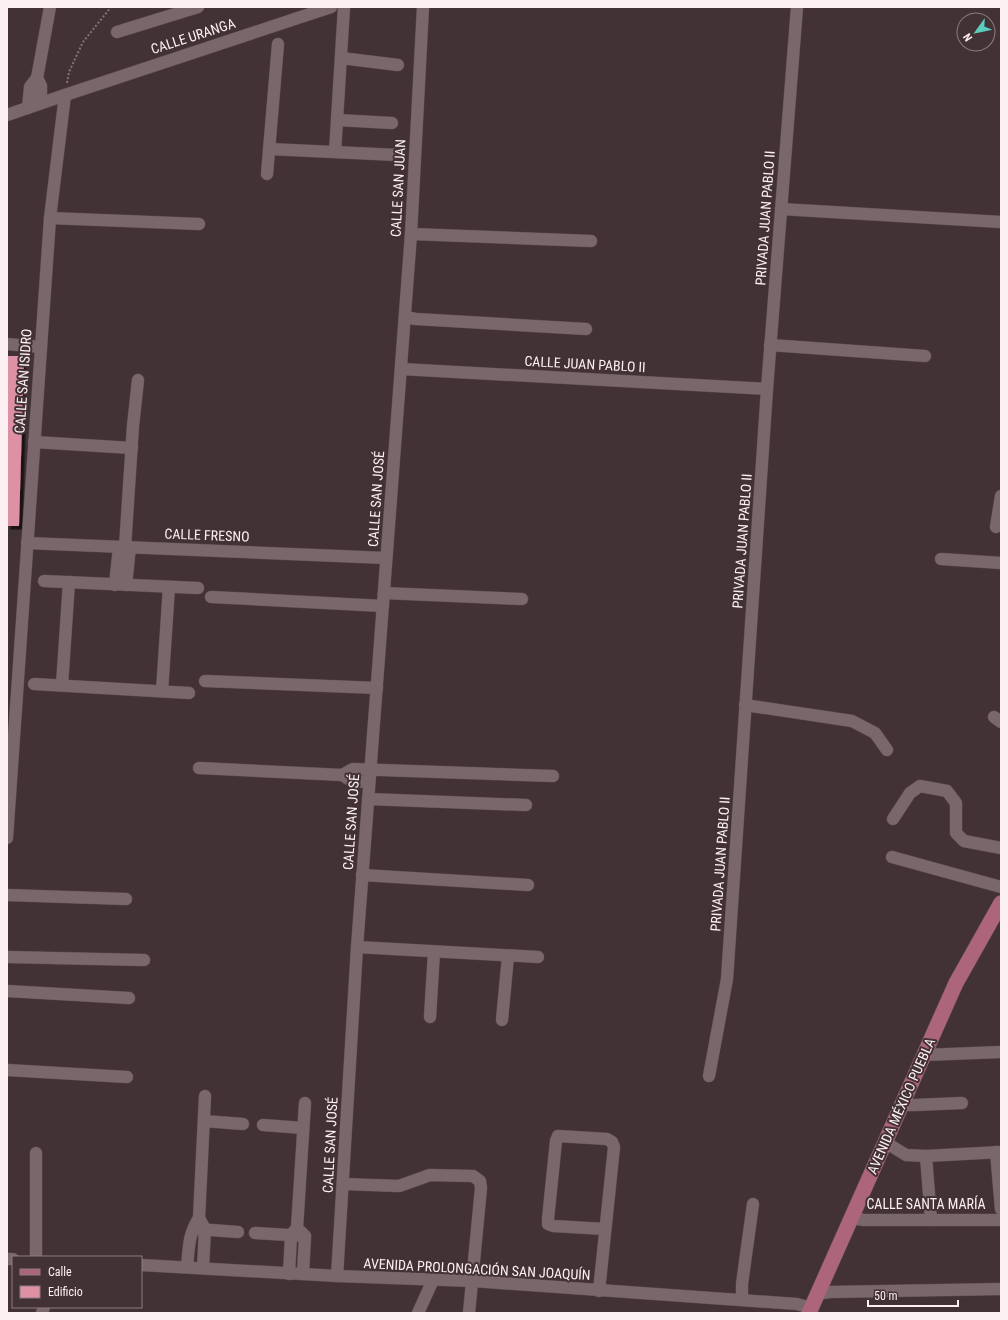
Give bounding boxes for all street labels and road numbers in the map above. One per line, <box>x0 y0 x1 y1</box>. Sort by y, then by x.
street label: CALLE URANGA <box>149 15 237 57</box>
street label: CALLE SAN JUAN <box>387 139 409 237</box>
street label: PRIVADA JUAN PABLO II <box>752 150 778 286</box>
street label: CALLE SAN ISIDRO <box>11 328 35 434</box>
street label: CALLE JUAN PABLO II <box>524 353 646 375</box>
street label: CALLE SAN JOSÉ <box>364 450 387 548</box>
street label: PRIVADA JUAN PABLO II <box>729 473 755 609</box>
street label: CALLE FRESNO <box>164 526 250 544</box>
street label: CALLE SAN JOSÉ <box>339 773 362 871</box>
street label: PRIVADA JUAN PABLO II <box>707 796 733 932</box>
street label: AVENIDA MÉXICO PUEBLA <box>863 1035 938 1176</box>
street label: CALLE SAN JOSÉ <box>318 1096 341 1193</box>
street label: CALLE SANTA MARÍA <box>866 1195 986 1212</box>
street label: AVENIDA PROLONGACIÓN SAN JOAQUÍN <box>363 1254 591 1283</box>

